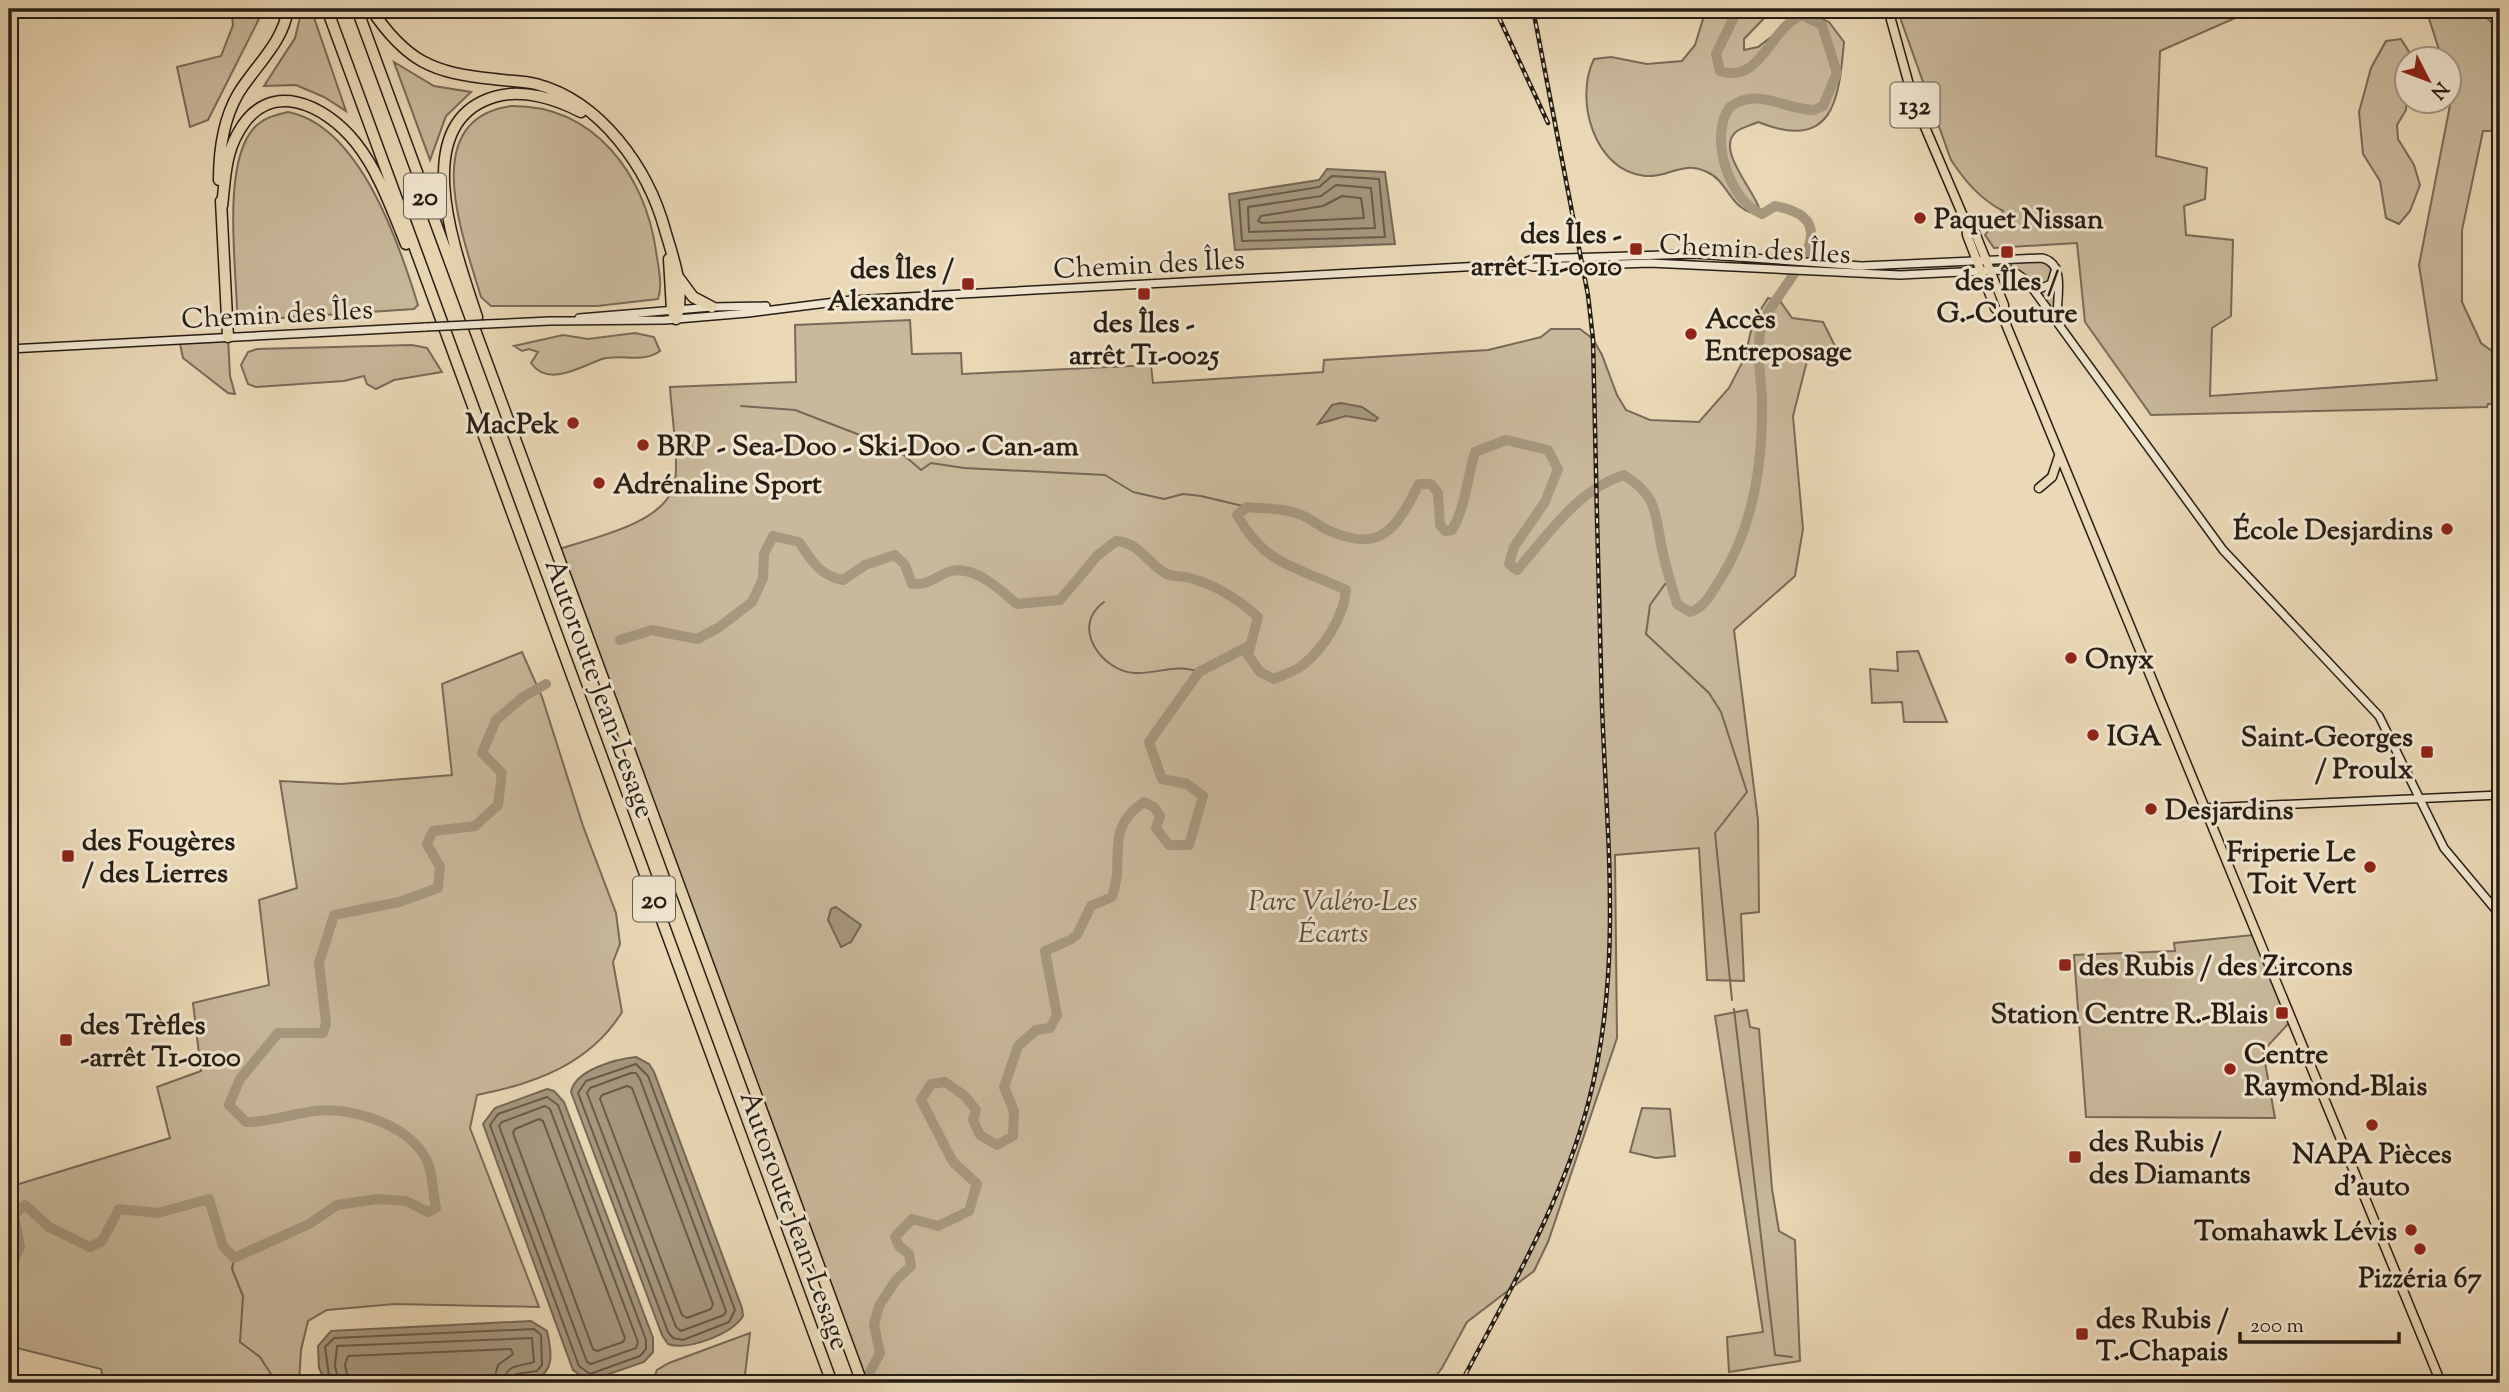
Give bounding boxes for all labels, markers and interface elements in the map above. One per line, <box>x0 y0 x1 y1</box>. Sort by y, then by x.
north arrow <box>2394 46 2464 116</box>
text: N <box>2424 75 2454 104</box>
road number: 132 <box>1890 82 1940 128</box>
road number: 20 <box>404 174 446 218</box>
place label: Paquet Nissan <box>1934 201 2104 241</box>
marker: Paquet Nissan <box>1912 210 1928 226</box>
place label: des Îles - arrêt T1-0010 <box>1471 216 1622 288</box>
street label: Chemin des Îles <box>1658 226 1852 276</box>
street label: Chemin des Îles <box>1052 241 1246 291</box>
marker: des Îles - arrêt T1-0010 <box>1628 241 1644 257</box>
marker: des Îles / G.-Couture <box>1999 244 2015 260</box>
place label: des Îles / Alexandre <box>827 251 954 323</box>
place label: des Îles / G.-Couture <box>1936 263 2078 335</box>
marker: des Îles / Alexandre <box>960 276 976 292</box>
marker: des Îles - arrêt T1-0025 <box>1136 286 1152 302</box>
street label: Chemin des Îles <box>180 291 374 341</box>
place label: Accès Entreposage <box>1705 301 1852 373</box>
place label: des Îles - arrêt T1-0025 <box>1069 305 1219 377</box>
marker: Accès Entreposage <box>1683 326 1699 342</box>
place label: MacPek <box>465 406 560 446</box>
marker: MacPek <box>565 415 581 431</box>
place label: BRP - Sea-Doo - Ski-Doo - Can-am <box>657 428 1079 468</box>
marker: BRP - Sea-Doo - Ski-Doo - Can-am <box>635 437 651 453</box>
place label: Adrénaline Sport <box>613 466 822 506</box>
marker: Adrénaline Sport <box>591 475 607 491</box>
place label: École Desjardins <box>2233 512 2433 552</box>
marker: École Desjardins <box>2439 521 2455 537</box>
street label: Autoroute Jean-Lesage <box>533 554 664 824</box>
place label: Onyx <box>2085 641 2154 681</box>
marker: Onyx <box>2063 650 2079 666</box>
place label: IGA <box>2107 718 2162 758</box>
place label: Saint-Georges / Proulx <box>2241 719 2414 791</box>
marker: IGA <box>2085 727 2101 743</box>
marker: Saint-Georges / Proulx <box>2419 744 2435 760</box>
place label: Desjardins <box>2165 792 2293 832</box>
marker: Desjardins <box>2143 801 2159 817</box>
place label: des Fougères / des Lierres <box>82 823 235 895</box>
place label: Friperie Le Toit Vert <box>2227 834 2356 906</box>
marker: des Fougères / des Lierres <box>60 848 76 864</box>
marker: Friperie Le Toit Vert <box>2362 859 2378 875</box>
road number: 20 <box>633 876 675 922</box>
park label: Parc Valéro-Les Écarts <box>1248 883 1418 955</box>
place label: des Rubis / des Zircons <box>2079 948 2353 988</box>
marker: des Rubis / des Zircons <box>2057 957 2073 973</box>
place label: Station Centre R.-Blais <box>1991 996 2268 1036</box>
marker: Station Centre R.-Blais <box>2274 1005 2290 1021</box>
place label: des Trèfles -arrêt T1-0100 <box>80 1007 241 1079</box>
marker: des Trèfles -arrêt T1-0100 <box>58 1032 74 1048</box>
place label: Centre Raymond-Blais <box>2244 1036 2427 1108</box>
marker: Centre Raymond-Blais <box>2222 1061 2238 1077</box>
street label: Autoroute Jean-Lesage <box>728 1086 859 1356</box>
marker: NAPA Pièces d'auto <box>2364 1117 2380 1133</box>
place label: des Rubis / des Diamants <box>2089 1124 2251 1196</box>
place label: NAPA Pièces d'auto <box>2292 1136 2452 1208</box>
marker: des Rubis / des Diamants <box>2067 1149 2083 1165</box>
place label: Tomahawk Lévis <box>2194 1213 2397 1253</box>
marker: Tomahawk Lévis <box>2403 1222 2419 1238</box>
marker: Pizzéria 67 <box>2412 1241 2428 1257</box>
place label: Pizzéria 67 <box>2359 1260 2481 1300</box>
place label: des Rubis / T.-Chapais <box>2096 1301 2229 1373</box>
scale bar <box>2240 1301 2399 1345</box>
text: 200 m <box>2250 1312 2304 1342</box>
marker: des Rubis / T.-Chapais <box>2074 1326 2090 1342</box>

